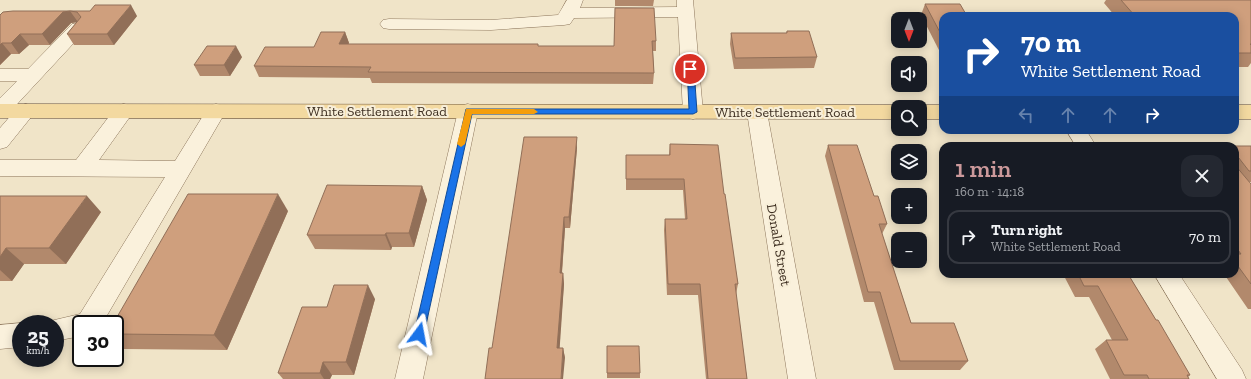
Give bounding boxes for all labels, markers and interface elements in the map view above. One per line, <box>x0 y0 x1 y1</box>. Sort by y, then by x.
north arrow <box>891 12 927 48</box>
map controls <box>891 12 927 268</box>
text: 70 m <box>1021 26 1081 59</box>
icon: right <box>955 28 1007 80</box>
pin <box>673 52 707 86</box>
button: sound <box>891 56 927 92</box>
icon: arrive <box>679 58 701 80</box>
text: White Settlement Road <box>1021 60 1201 82</box>
button: search <box>891 100 927 136</box>
street label: White Settlement Road <box>307 103 447 120</box>
street label: White Settlement Road <box>715 104 855 121</box>
icon: left <box>1015 104 1037 126</box>
icon: ahead <box>1057 104 1079 126</box>
icon: ahead <box>1099 104 1121 126</box>
icon: right <box>1141 104 1163 126</box>
button: layers <box>891 144 927 180</box>
text: 1 min <box>955 154 1011 183</box>
button: close <box>1181 155 1223 197</box>
text: 160 m · 14:18 <box>955 184 1024 199</box>
button: + <box>891 188 927 224</box>
street label: Donald Street <box>763 203 794 288</box>
text: Turn right <box>991 221 1062 239</box>
icon: right <box>957 226 979 248</box>
text: 70 m <box>1189 228 1221 246</box>
button: − <box>891 232 927 268</box>
text: White Settlement Road <box>991 239 1121 254</box>
position arrow <box>398 313 440 355</box>
speed limit sign: 30 <box>72 315 124 367</box>
text: 25 <box>27 324 49 348</box>
text: km/h <box>27 345 49 357</box>

